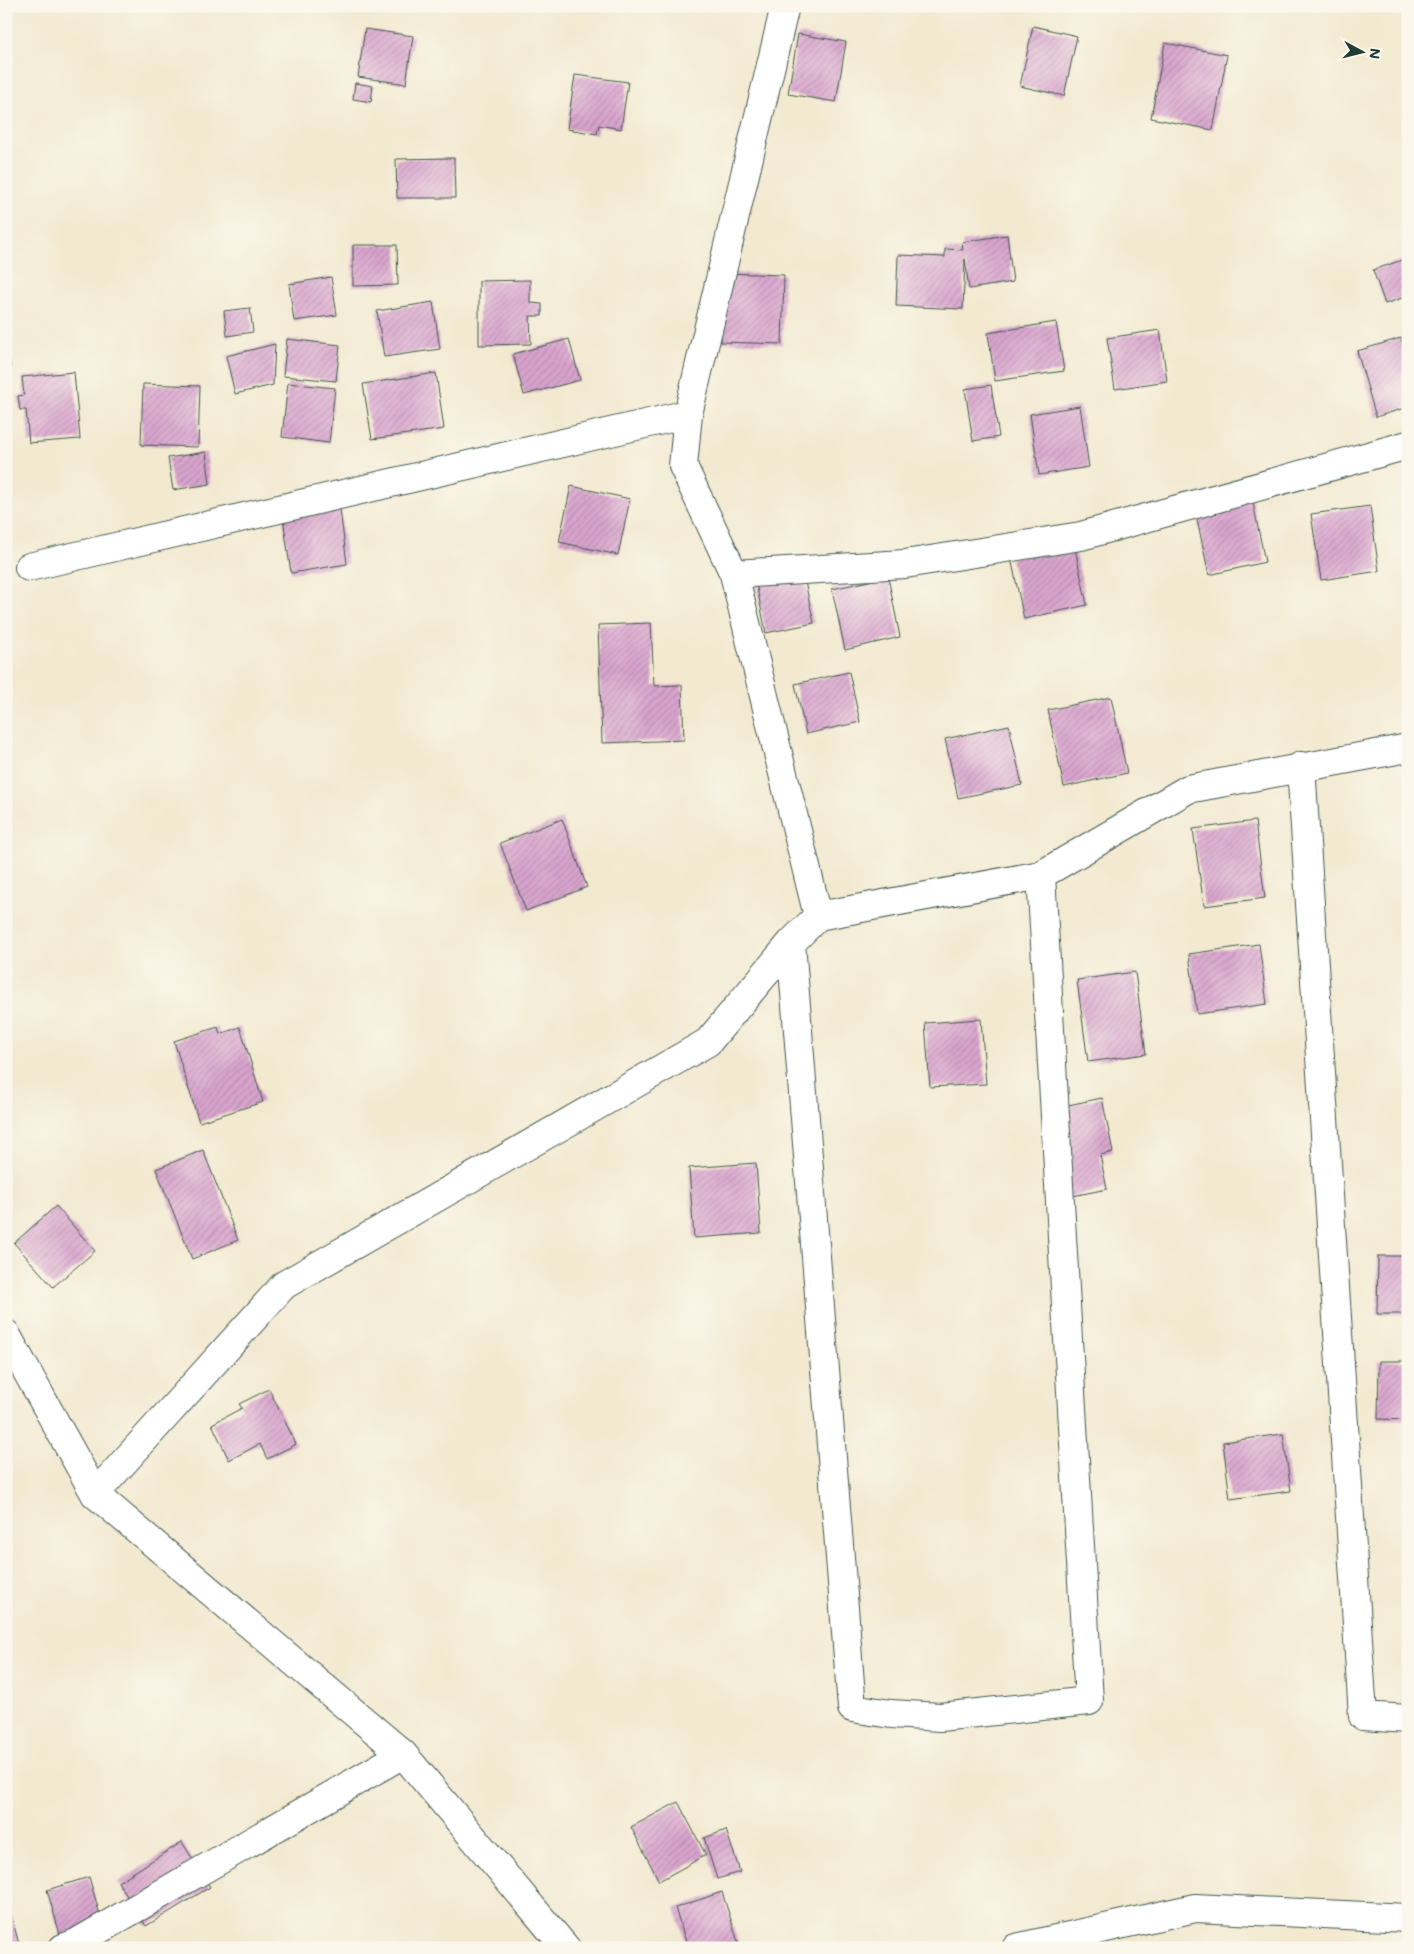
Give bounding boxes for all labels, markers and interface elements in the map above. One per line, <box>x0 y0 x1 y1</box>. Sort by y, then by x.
north arrow <box>1336 28 1386 78</box>
text: N <box>1365 47 1385 60</box>

